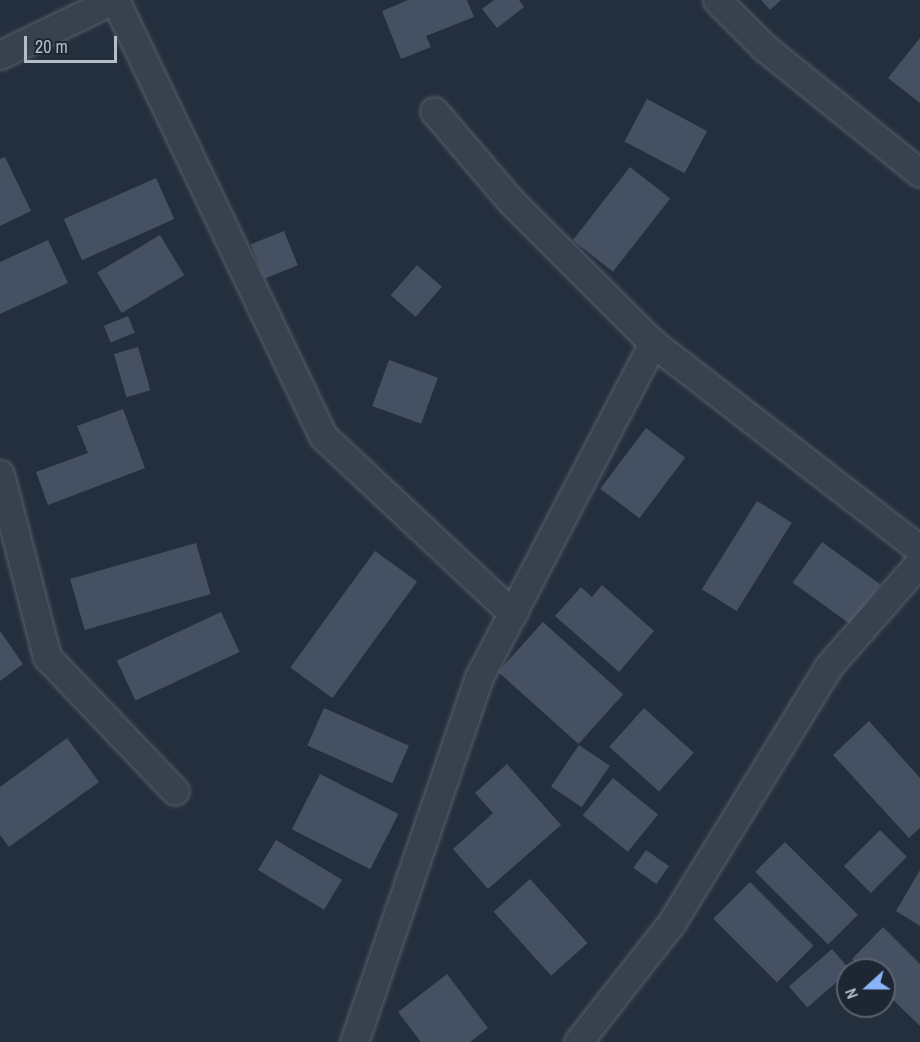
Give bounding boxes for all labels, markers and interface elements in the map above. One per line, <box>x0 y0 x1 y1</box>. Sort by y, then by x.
scale bar <box>27 24 120 62</box>
text: 20 m <box>35 34 68 59</box>
north arrow <box>836 958 896 1018</box>
text: N <box>839 985 863 1002</box>

